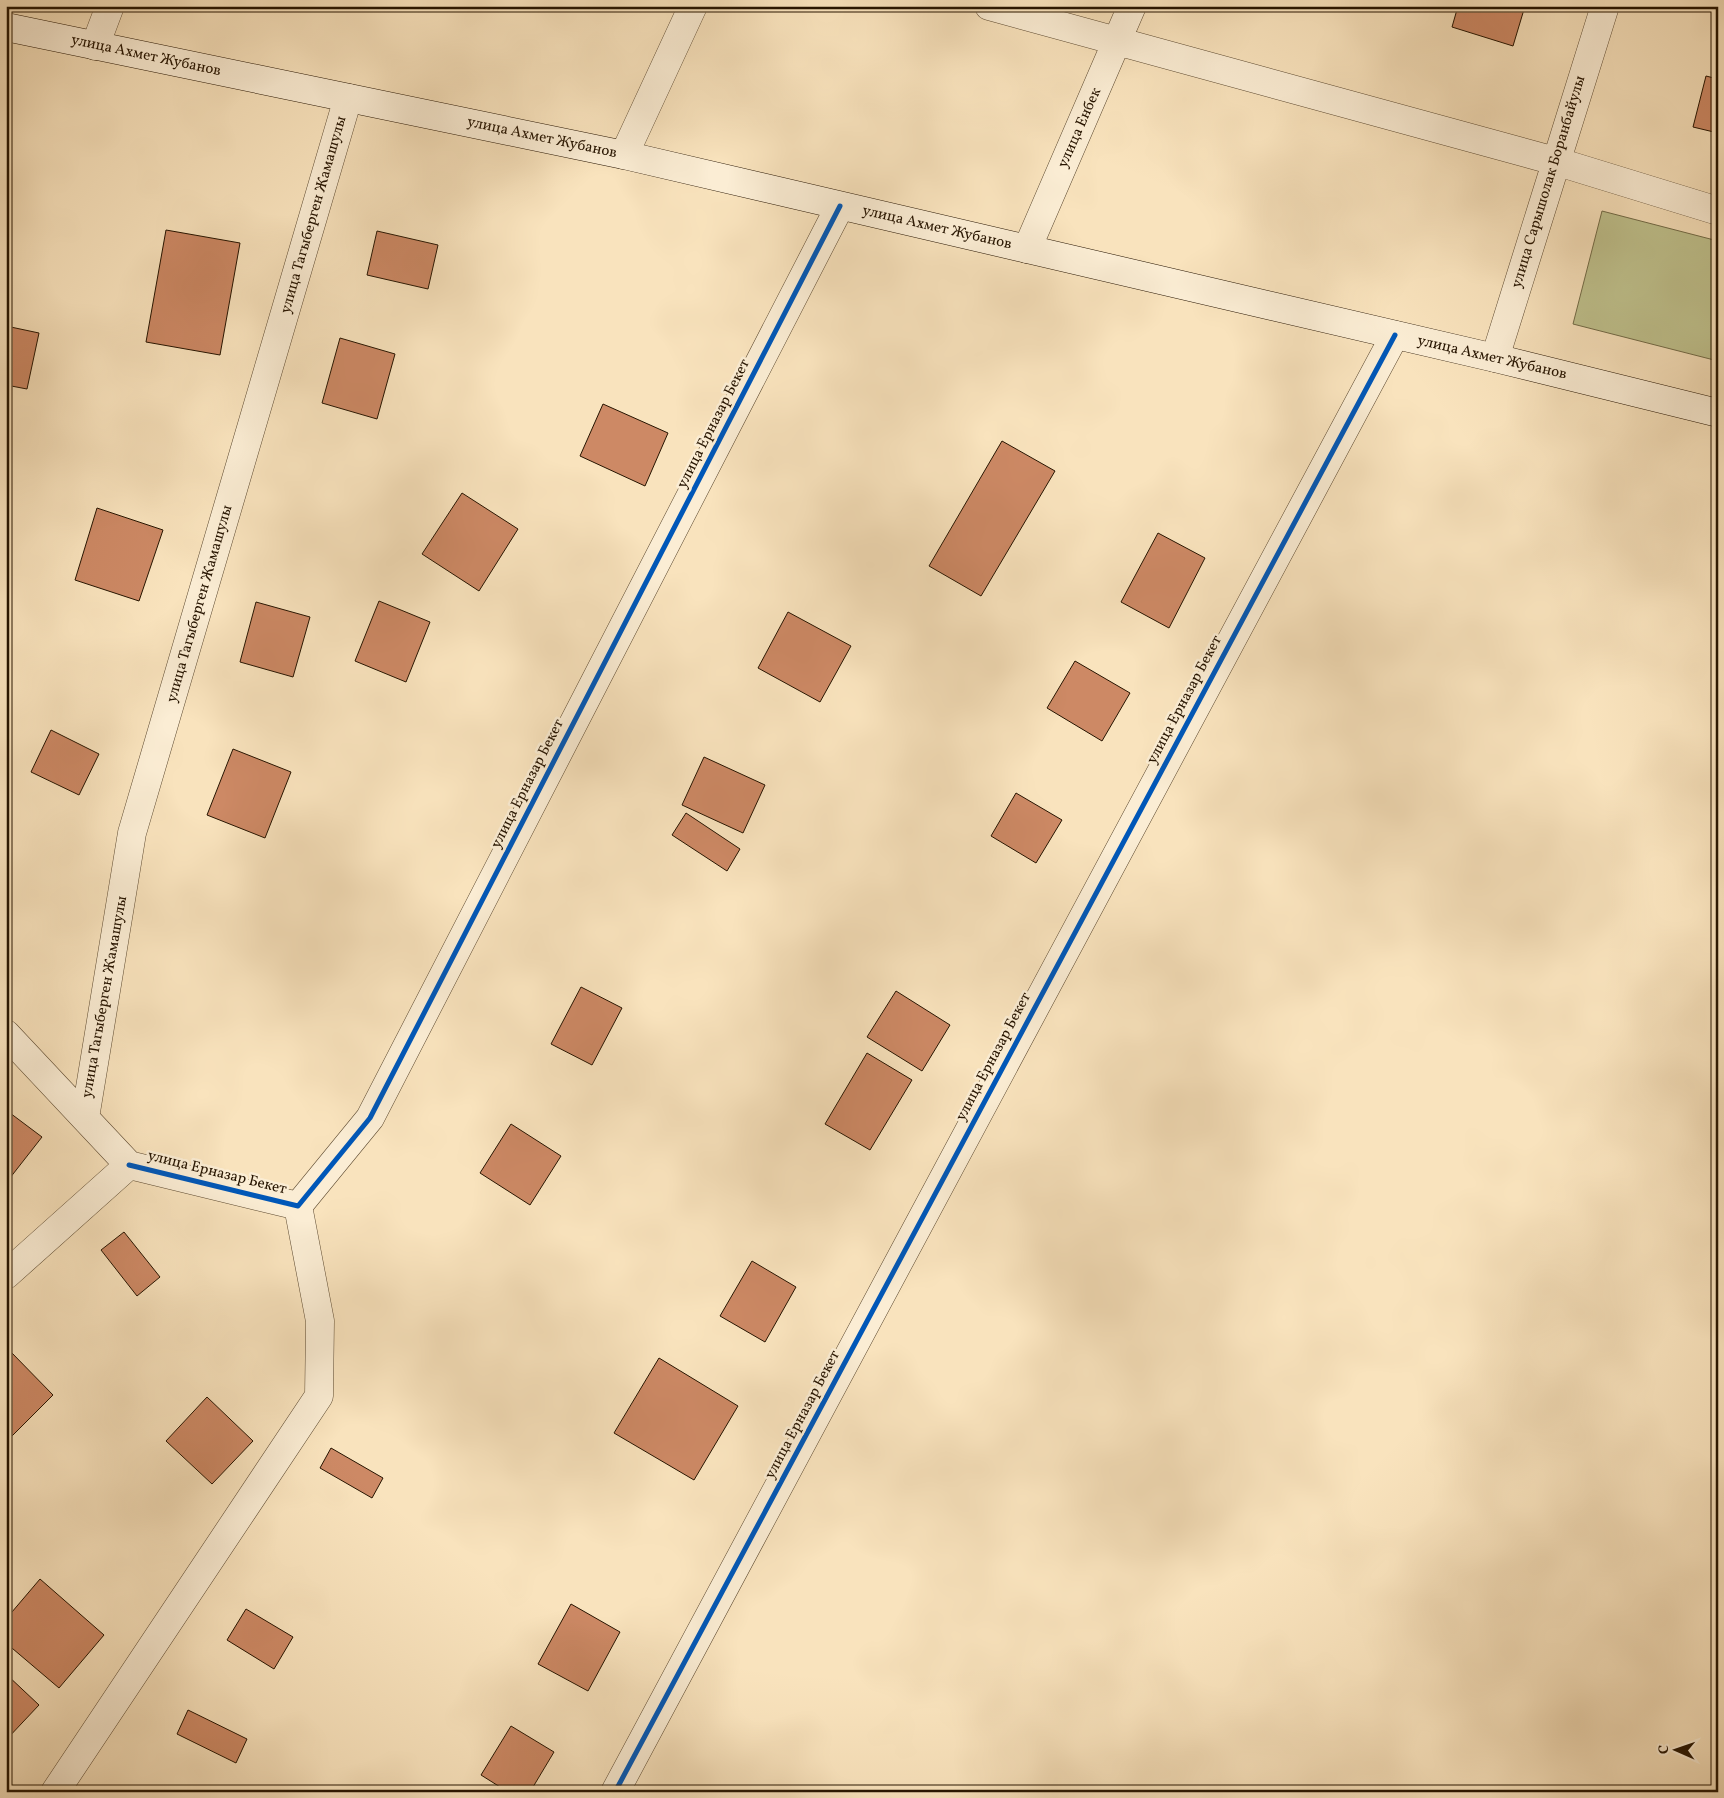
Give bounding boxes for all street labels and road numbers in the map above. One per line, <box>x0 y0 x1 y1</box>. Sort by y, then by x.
street label: улица Ахмет Жубанов <box>69 30 223 82</box>
street label: улица Сарышолак Боранбайулы <box>1507 73 1591 291</box>
street label: улица Енбек <box>1053 84 1107 172</box>
street label: улица Ахмет Жубанов <box>465 112 619 164</box>
street label: улица Тагыберген Жамашулы <box>276 113 352 316</box>
street label: улица Ахмет Жубанов <box>860 201 1014 255</box>
street label: улица Ахмет Жубанов <box>1415 331 1569 385</box>
street label: улица Ерназар Бекет <box>672 355 756 492</box>
street label: улица Тагыберген Жамашулы <box>162 502 238 705</box>
street label: улица Ерназар Бекет <box>1142 632 1228 768</box>
street label: улица Ерназар Бекет <box>486 715 570 852</box>
street label: улица Тагыберген Жамашулы <box>77 894 133 1100</box>
street label: улица Ерназар Бекет <box>951 989 1037 1125</box>
street label: улица Ерназар Бекет <box>145 1146 289 1201</box>
street label: улица Ерназар Бекет <box>760 1347 846 1483</box>

